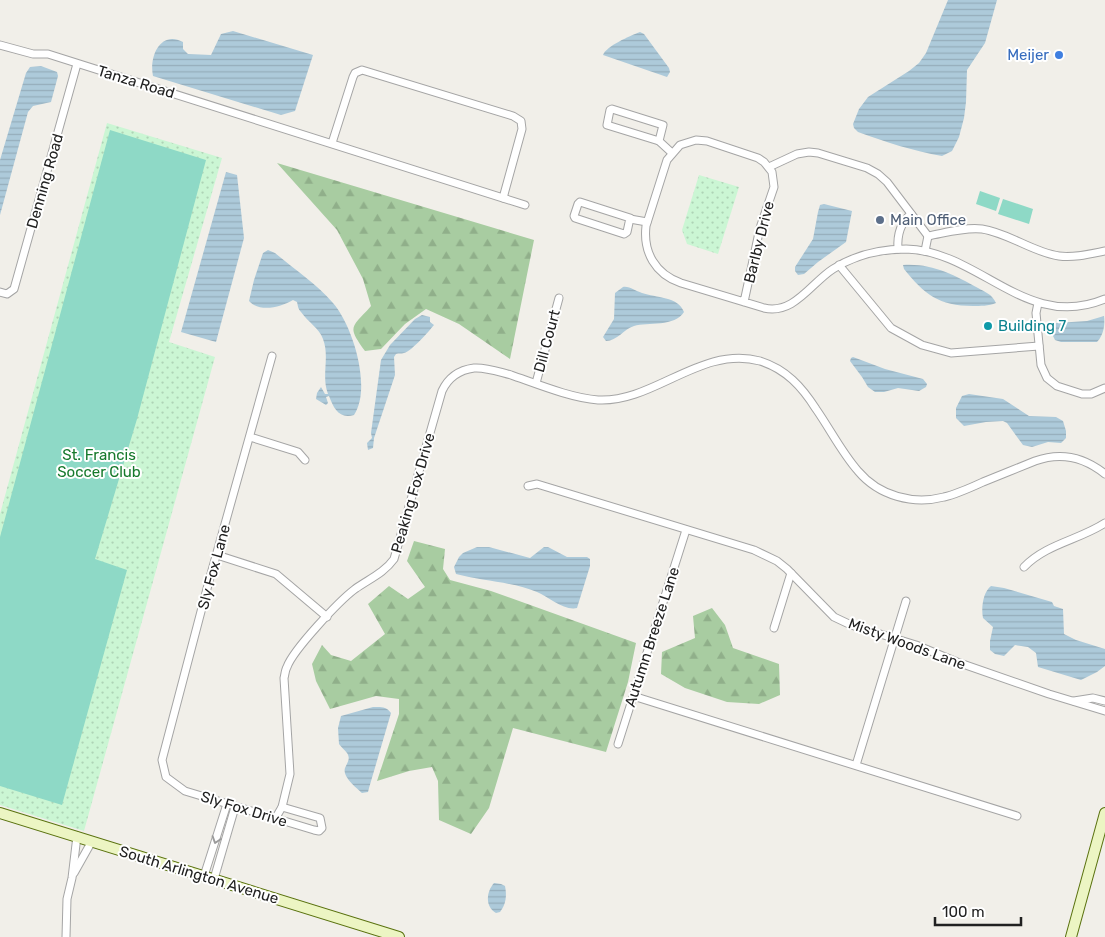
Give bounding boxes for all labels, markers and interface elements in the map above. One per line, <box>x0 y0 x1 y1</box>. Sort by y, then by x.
place label: Meijer <box>1007 46 1049 64</box>
marker: Meijer <box>1053 49 1065 61</box>
street label: Tanza Road <box>95 62 177 102</box>
street label: Denning Road <box>23 132 67 230</box>
street label: Barlby Drive <box>740 199 778 285</box>
place label: Main Office <box>890 211 966 229</box>
marker: Main Office <box>874 214 886 226</box>
street label: Dill Court <box>530 308 564 374</box>
place label: Building 7 <box>998 317 1067 335</box>
marker: Building 7 <box>982 320 994 332</box>
street label: Peaking Fox Drive <box>387 431 439 555</box>
park label: St. Francis Soccer Club <box>57 446 141 481</box>
street label: Sly Fox Lane <box>194 522 234 612</box>
street label: Autumn Breeze Lane <box>621 565 683 709</box>
street label: Misty Woods Lane <box>846 614 968 674</box>
street label: Sly Fox Drive <box>199 787 289 831</box>
one-way arrow <box>211 836 221 844</box>
street label: South Arlington Avenue <box>117 842 281 908</box>
scale bar <box>935 894 1021 926</box>
text: 100 m <box>942 903 984 921</box>

